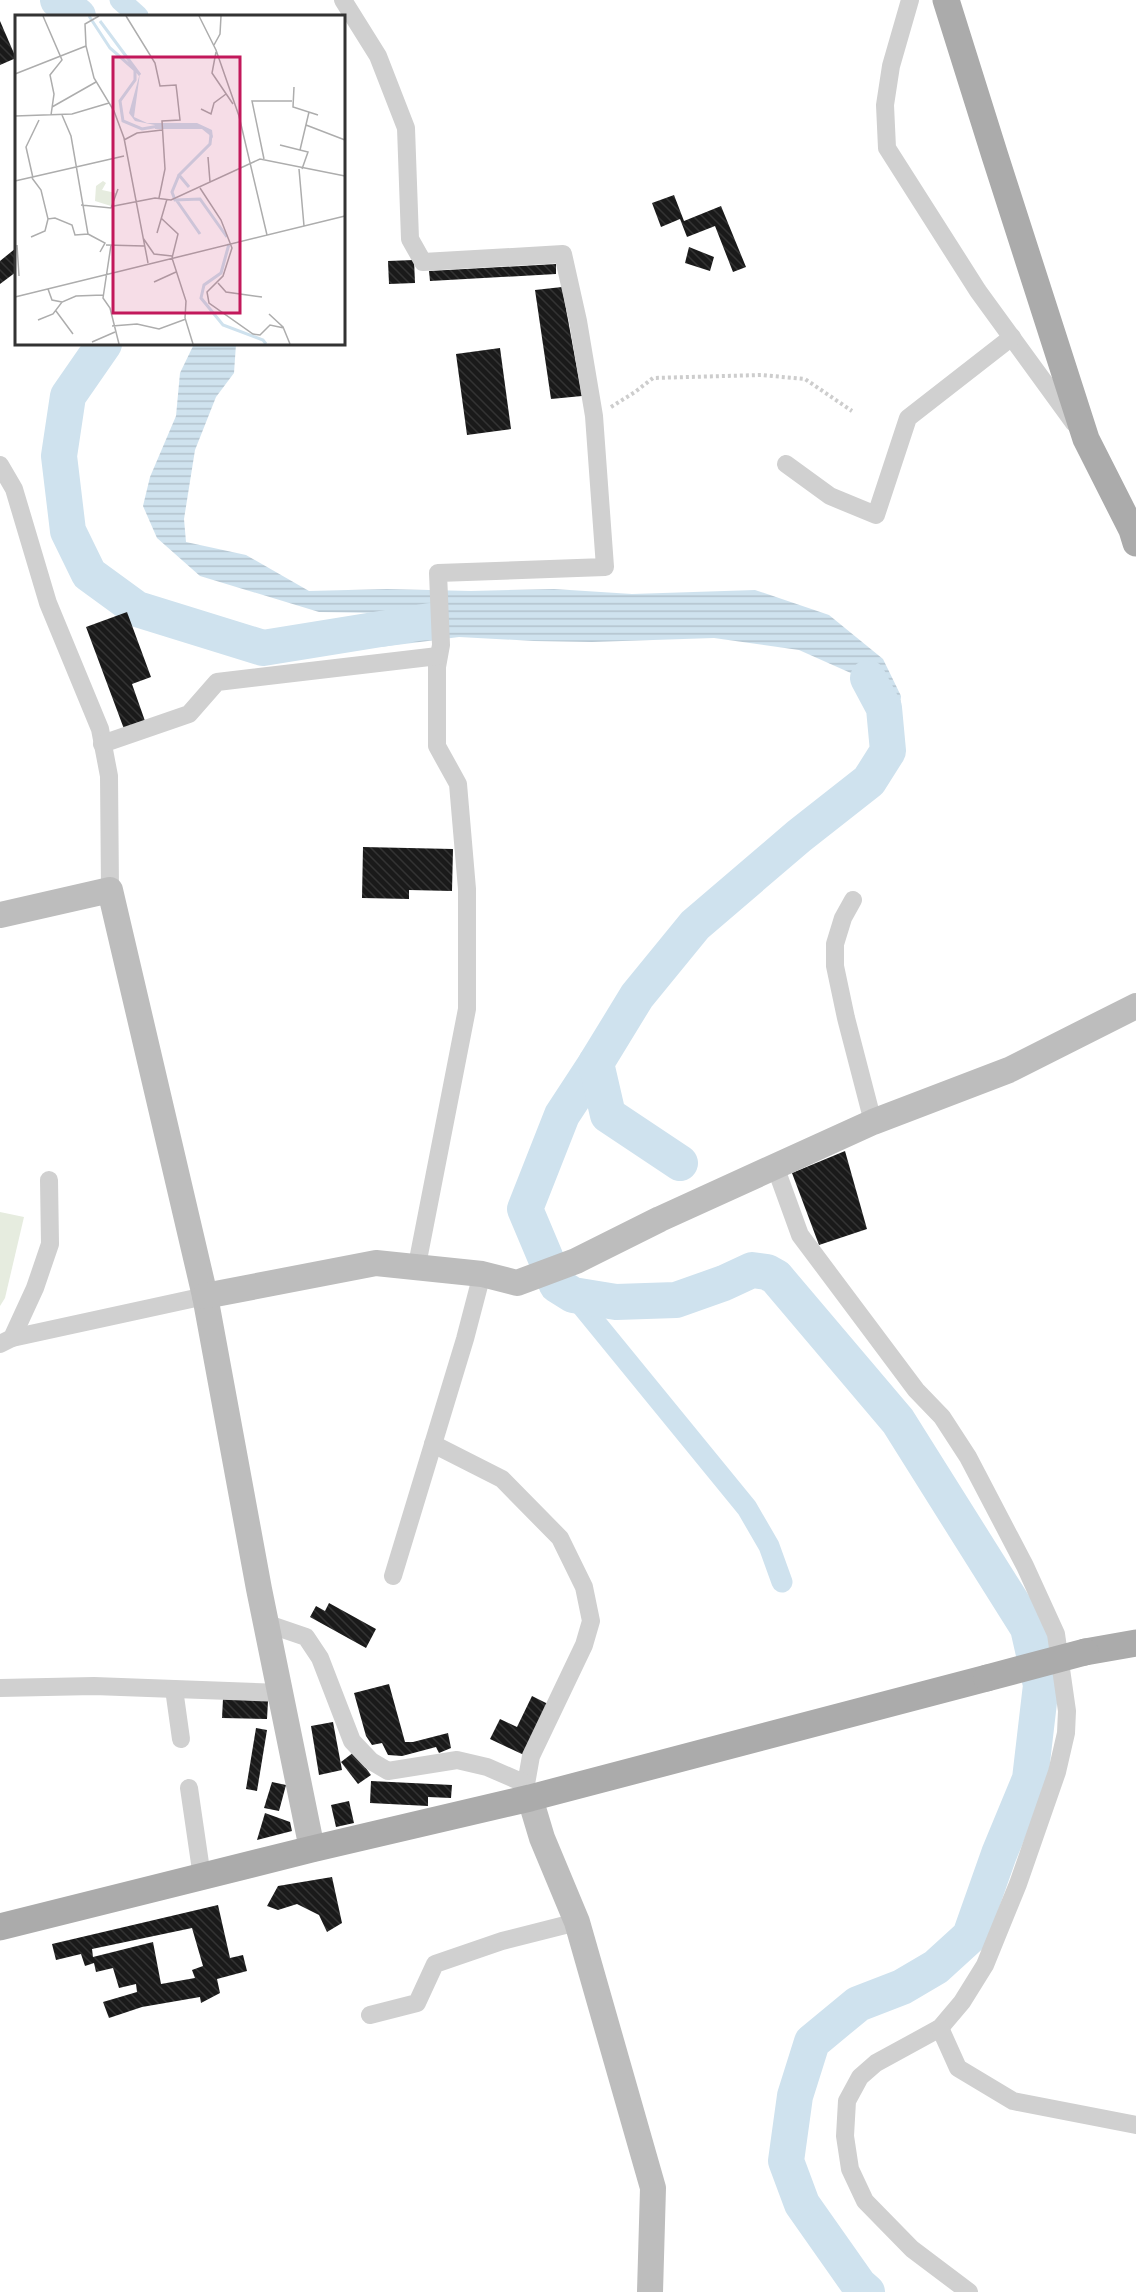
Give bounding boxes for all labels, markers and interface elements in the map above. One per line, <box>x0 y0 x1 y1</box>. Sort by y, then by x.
inset map <box>15 15 345 345</box>

